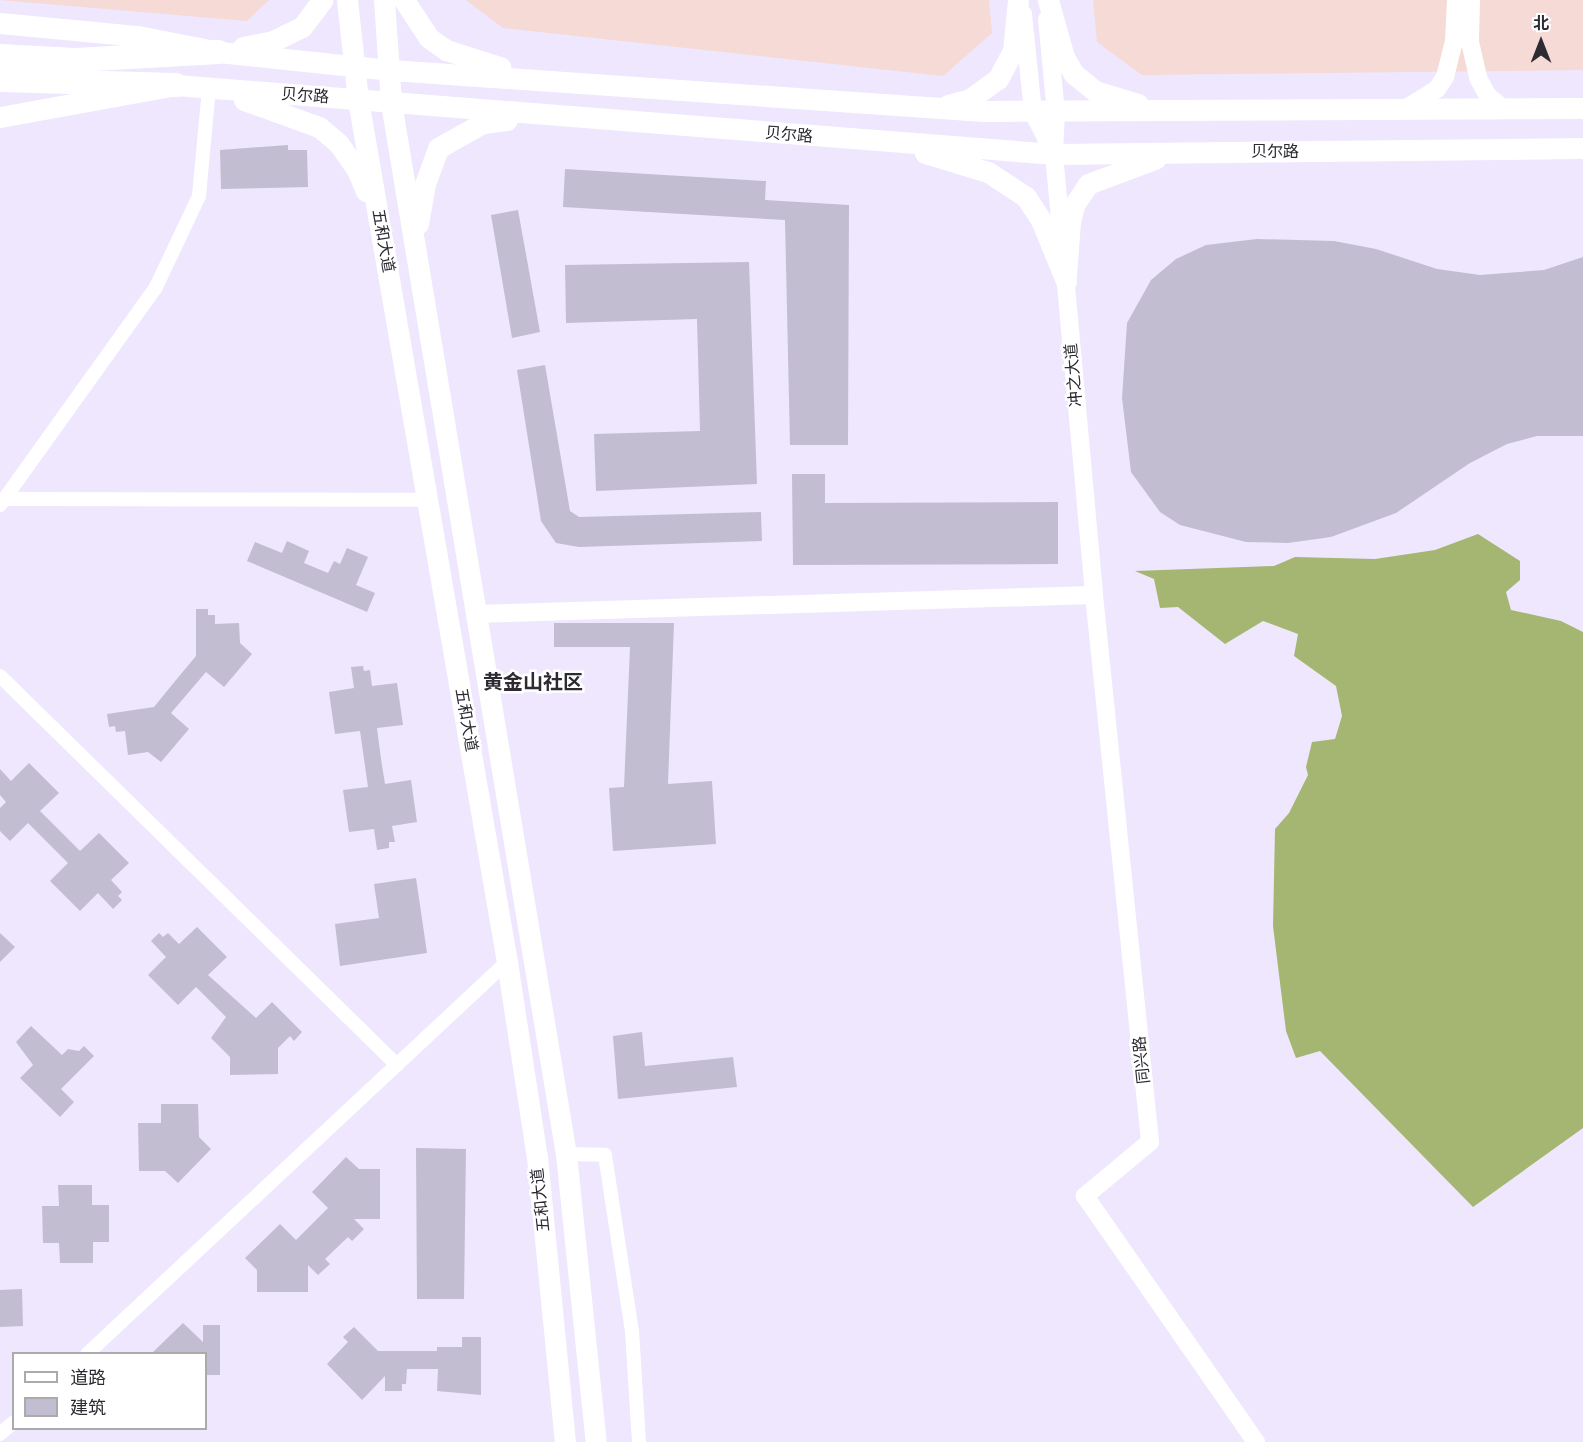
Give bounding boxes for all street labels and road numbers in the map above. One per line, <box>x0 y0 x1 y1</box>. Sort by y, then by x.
street label: 贝尔路 <box>280 85 330 107</box>
street label: 贝尔路 <box>764 123 814 147</box>
street label: 贝尔路 <box>1251 142 1299 162</box>
street label: 五和大道 <box>368 208 398 274</box>
street label: 冲之大道 <box>1062 342 1086 408</box>
street label: 五和大道 <box>451 687 481 753</box>
street label: 同兴路 <box>1130 1035 1154 1085</box>
street label: 五和大道 <box>528 1167 554 1233</box>

